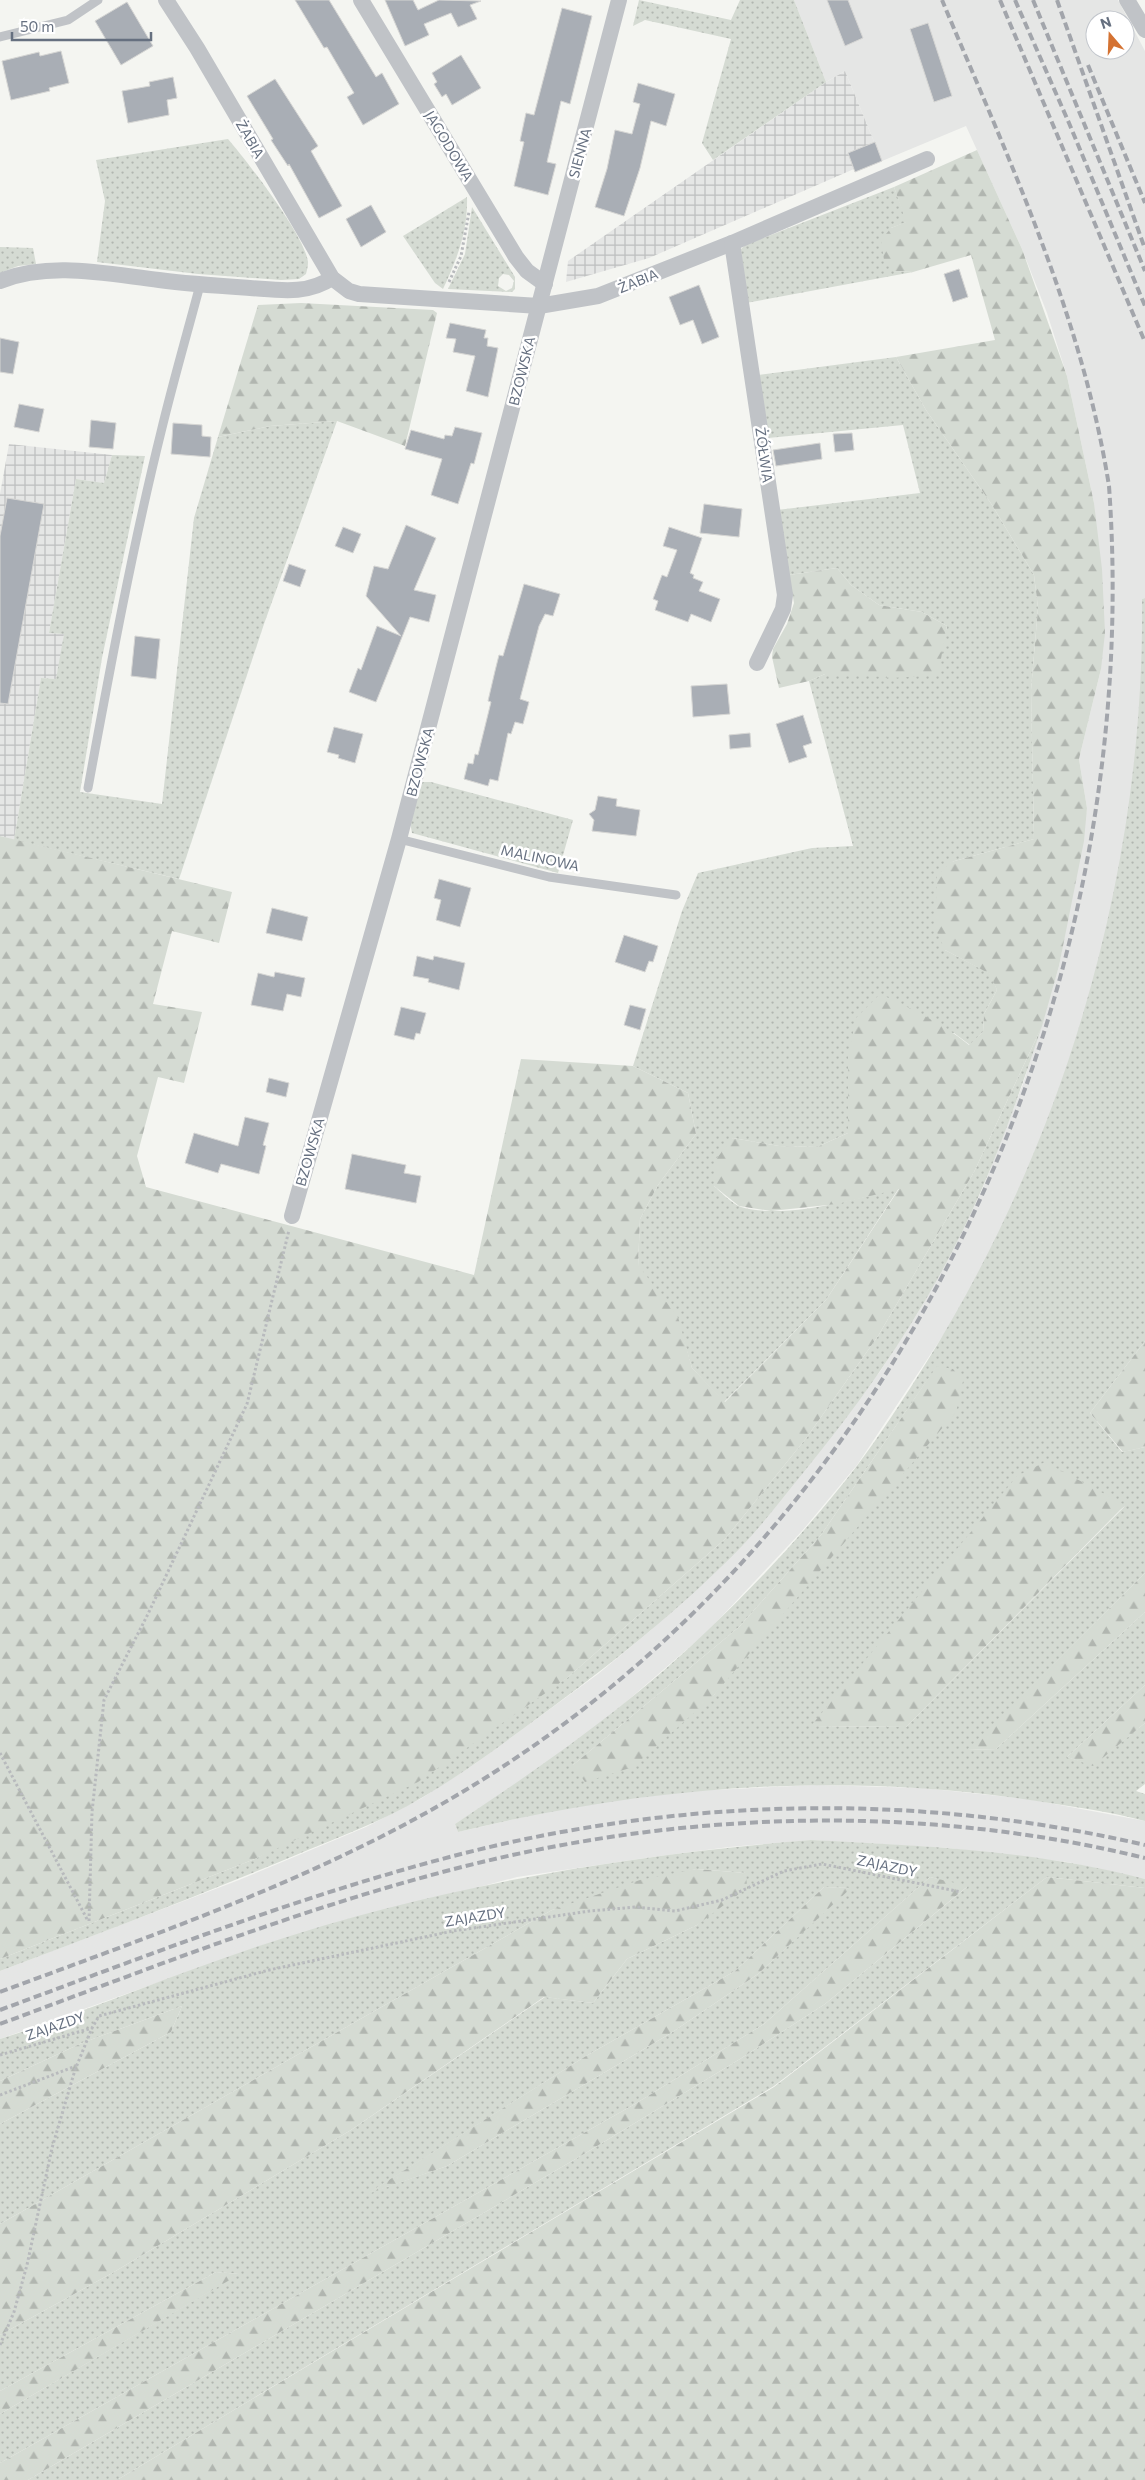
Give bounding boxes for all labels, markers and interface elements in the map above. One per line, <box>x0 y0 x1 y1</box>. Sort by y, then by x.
scale bar <box>12 10 151 42</box>
north arrow <box>1085 10 1135 60</box>
text: N <box>1098 12 1113 32</box>
text: 50 m <box>20 17 54 35</box>
street label: JAGODOWA <box>422 107 477 184</box>
street label: ŻABIA <box>233 116 268 161</box>
street label: SIENNA <box>565 126 594 180</box>
street label: ŻABIA <box>615 265 661 296</box>
street label: BZOWSKA <box>505 334 538 407</box>
street label: ŻÓŁWIA <box>752 426 777 484</box>
street label: BZOWSKA <box>402 725 437 798</box>
street label: MALINOWA <box>499 841 581 874</box>
street label: BZOWSKA <box>292 1115 328 1188</box>
street label: ZAJAZDY <box>855 1851 919 1880</box>
street label: ZAJAZDY <box>443 1903 506 1930</box>
street label: ZAJAZDY <box>23 2008 86 2044</box>

